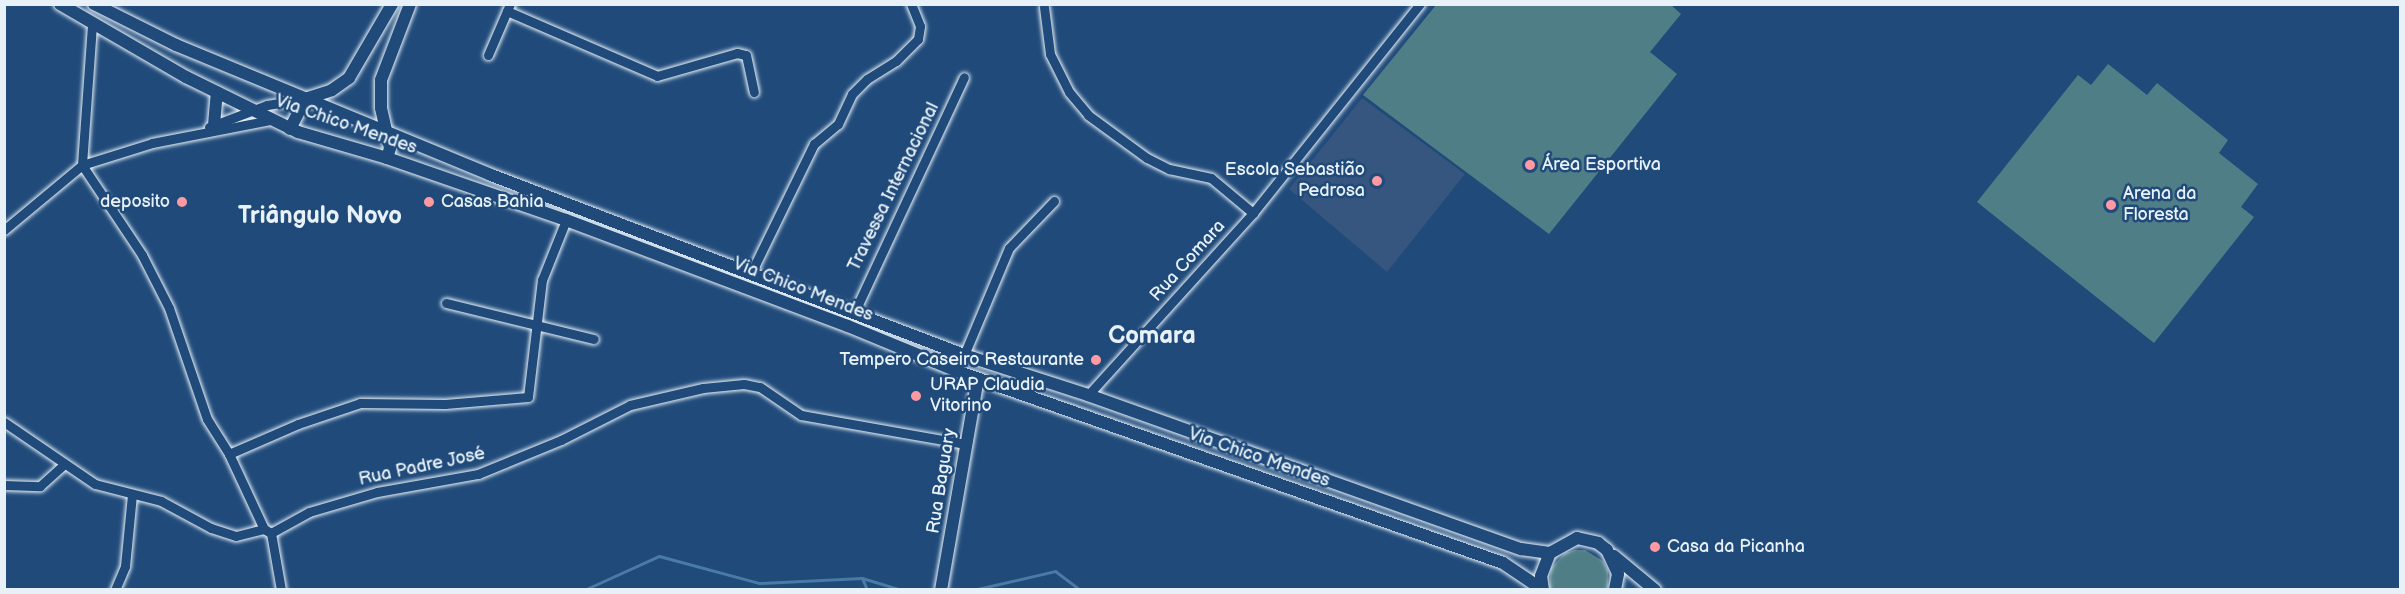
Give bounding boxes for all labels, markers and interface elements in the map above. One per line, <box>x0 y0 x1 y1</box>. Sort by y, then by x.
street label: Via Chico Mendes <box>272 91 420 159</box>
street label: Travessa Internacional <box>844 99 944 275</box>
place label: Área Esportiva <box>1542 154 1661 176</box>
marker: Área Esportiva <box>1523 158 1537 172</box>
place label: Escola Sebastião Pedrosa <box>1224 160 1365 202</box>
marker: Escola Sebastião Pedrosa <box>1370 174 1384 188</box>
place label: Arena da Floresta <box>2123 184 2197 226</box>
place label: deposito <box>100 191 170 213</box>
place label: Casas Bahia <box>441 191 544 213</box>
marker: deposito <box>175 195 189 209</box>
marker: Casas Bahia <box>422 195 436 209</box>
marker: Arena da Floresta <box>2104 198 2118 212</box>
district label: Triângulo Novo <box>238 202 402 230</box>
street label: Rua Comara <box>1146 216 1230 306</box>
street label: Via Chico Mendes <box>730 253 876 327</box>
district label: Comara <box>1108 322 1196 350</box>
place label: Tempero Caseiro Restaurante <box>839 349 1084 371</box>
marker: Tempero Caseiro Restaurante <box>1089 353 1103 367</box>
place label: URAP Claudia Vitorino <box>930 375 1045 418</box>
marker: URAP Claudia Vitorino <box>907 387 925 405</box>
street label: Via Chico Mendes <box>1185 424 1333 492</box>
street label: Rua Baguary <box>923 427 961 535</box>
street label: Rua Padre José <box>356 443 488 491</box>
place label: Casa da Picanha <box>1667 536 1805 558</box>
marker: Casa da Picanha <box>1648 540 1662 554</box>

